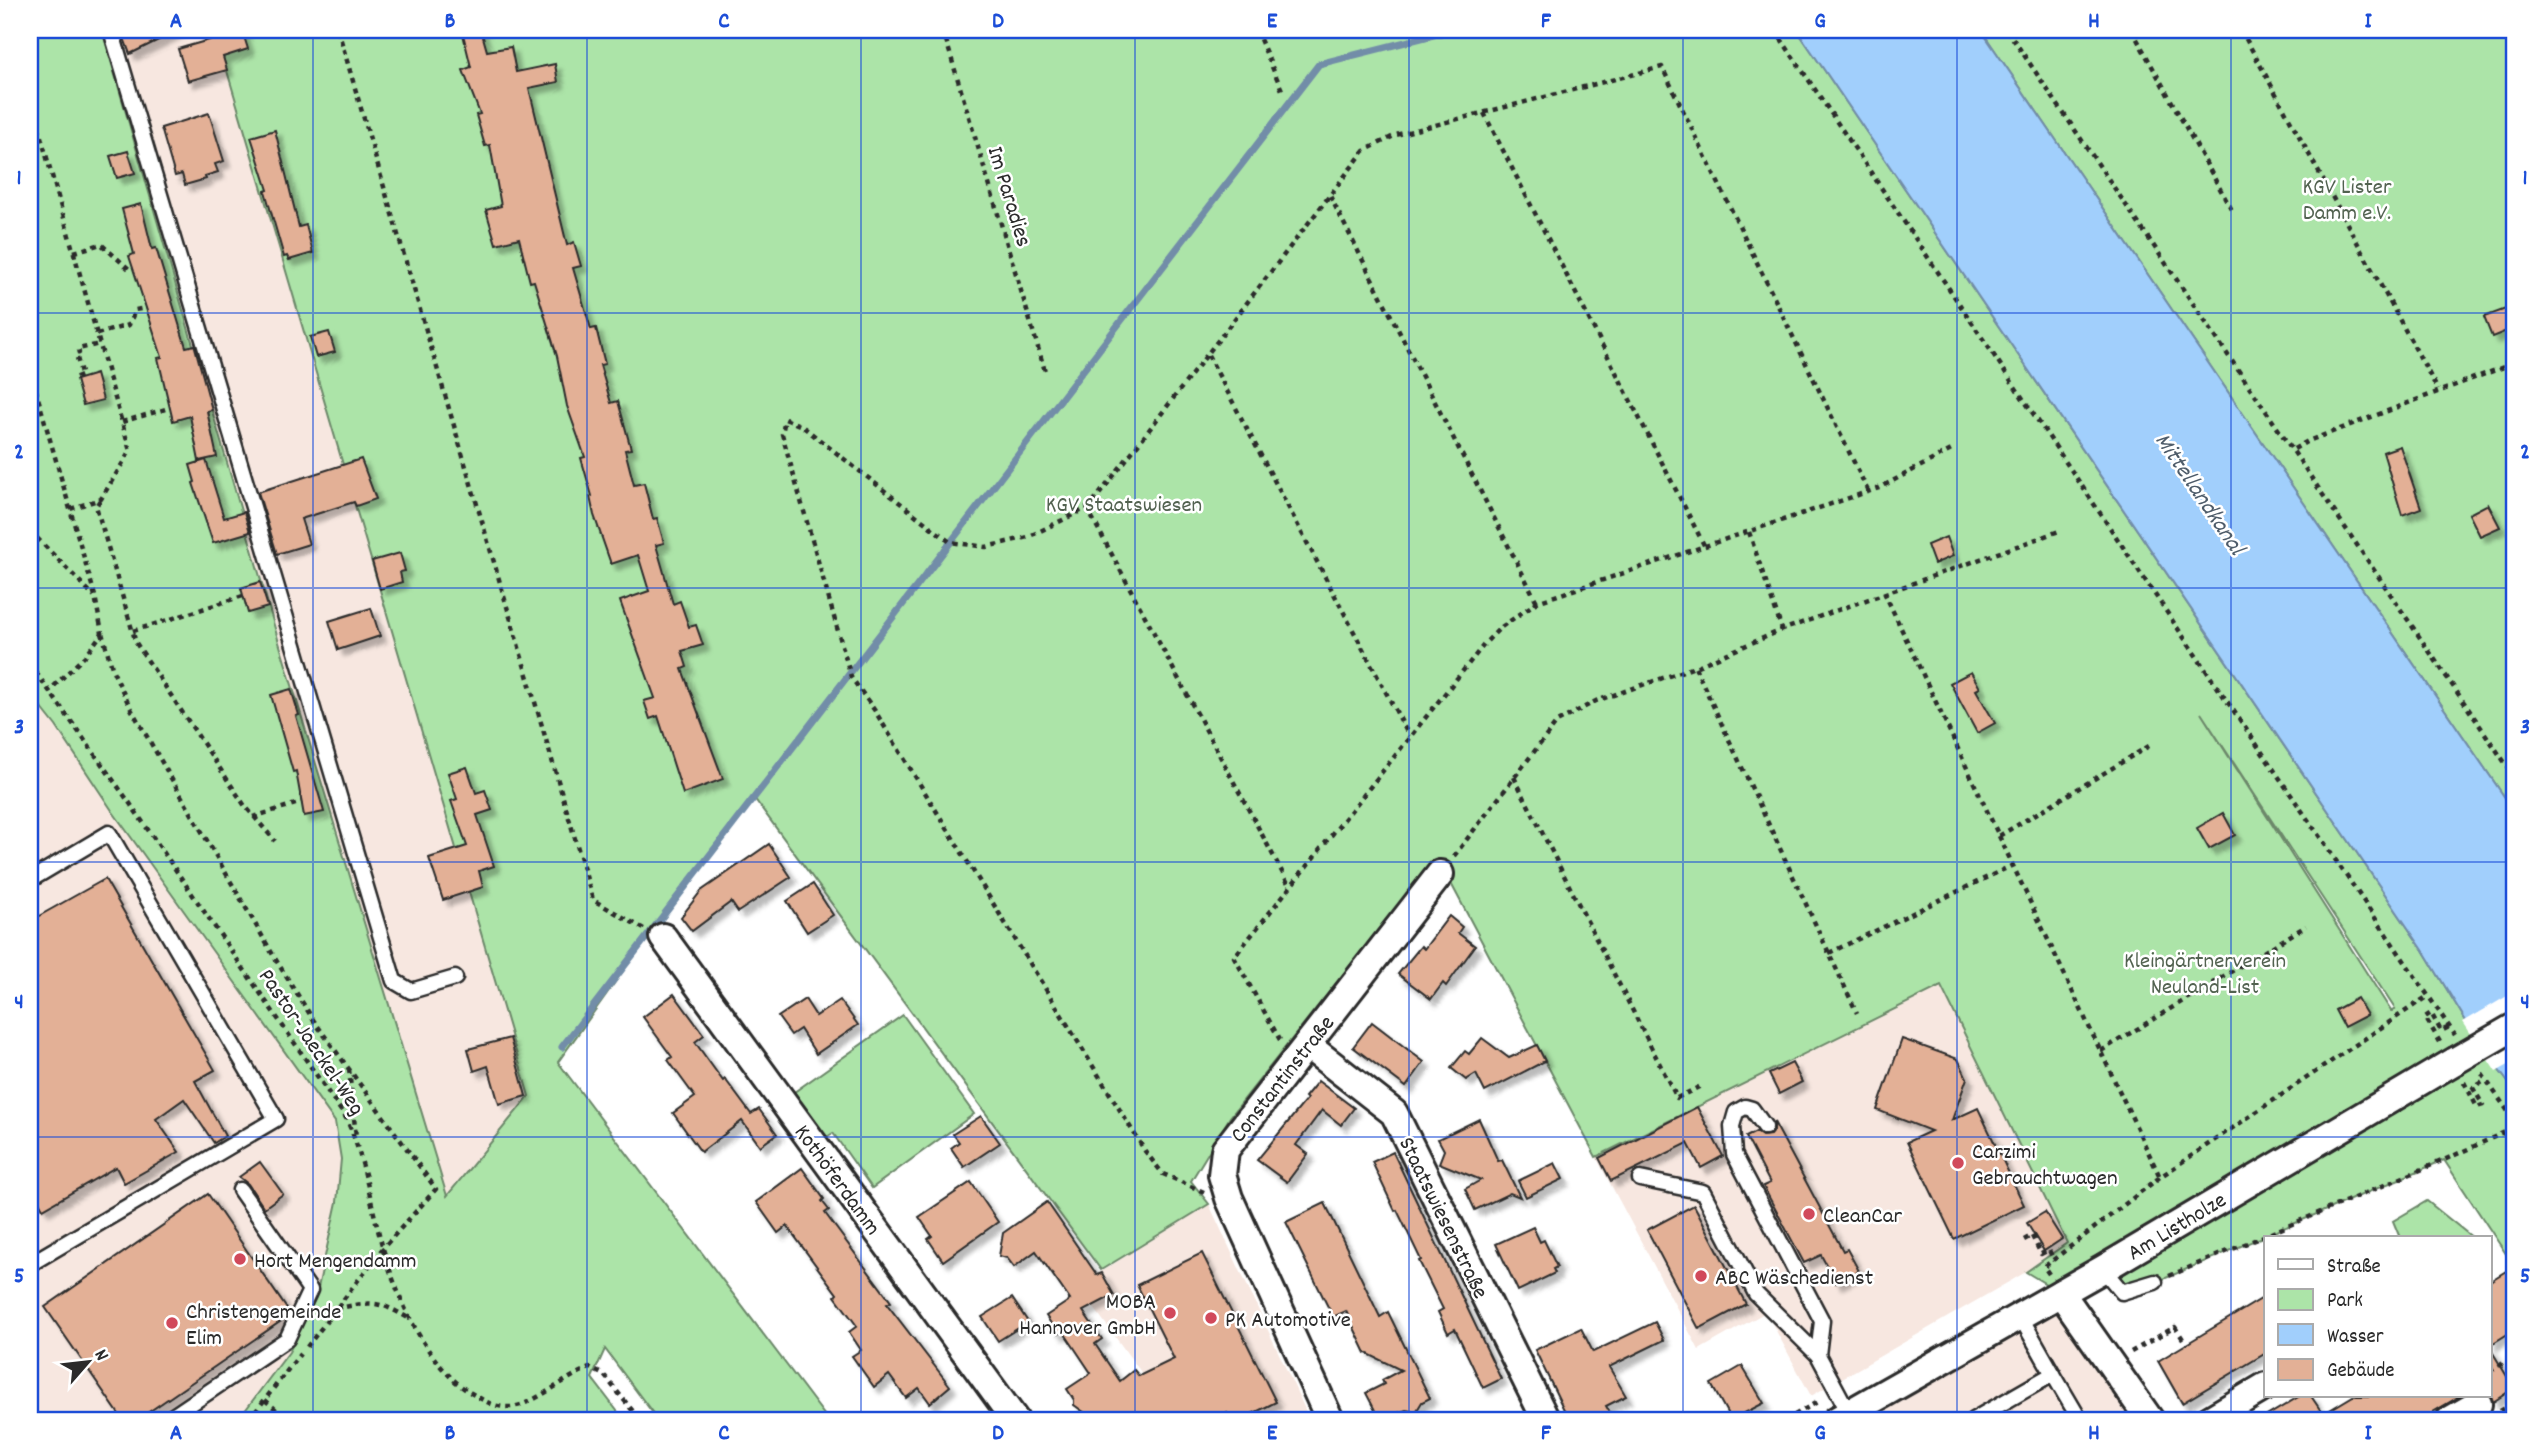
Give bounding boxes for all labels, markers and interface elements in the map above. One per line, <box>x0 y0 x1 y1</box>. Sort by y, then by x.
text: A <box>170 6 182 39</box>
text: B <box>445 6 456 39</box>
text: C <box>718 6 730 39</box>
text: D <box>992 6 1004 39</box>
text: E <box>1267 6 1278 39</box>
text: F <box>1541 6 1552 39</box>
text: G <box>1814 6 1826 39</box>
text: H <box>2088 6 2100 39</box>
text: I <box>2364 6 2372 39</box>
street label: Im Paradies <box>977 143 1039 251</box>
text: 1 <box>16 163 22 196</box>
text: 1 <box>2522 163 2528 196</box>
park label: KGV Lister Damm e.V. <box>2302 172 2392 231</box>
water label: Mittellandkanal <box>2145 427 2253 564</box>
text: 2 <box>14 437 24 470</box>
text: 2 <box>2520 437 2530 470</box>
park label: KGV Staatswiesen <box>1046 490 1202 523</box>
text: 3 <box>14 712 24 745</box>
text: 3 <box>2520 712 2530 745</box>
park label: Kleingärtnerverein Neuland-List <box>2124 946 2286 1005</box>
street label: Pastor-Jaeckel-Weg <box>249 963 372 1123</box>
text: 4 <box>14 987 24 1020</box>
text: 4 <box>2520 987 2530 1020</box>
street label: Constantinstraße <box>1223 1009 1344 1151</box>
street label: Kothöferdamm <box>785 1119 888 1243</box>
street label: Staatswiesenstraße <box>1388 1132 1495 1305</box>
place label: Carzimi Gebrauchtwagen <box>1972 1137 2118 1196</box>
marker: Carzimi Gebrauchtwagen <box>1950 1155 1966 1171</box>
street label: Am Listholze <box>2122 1185 2234 1271</box>
place label: CleanCar <box>1823 1201 1903 1234</box>
marker: CleanCar <box>1801 1206 1817 1222</box>
legend <box>2264 1236 2492 1398</box>
place label: Hort Mengendamm <box>254 1246 417 1279</box>
marker: Hort Mengendamm <box>232 1251 248 1267</box>
text: Straße <box>2327 1253 2381 1283</box>
text: 5 <box>14 1261 24 1294</box>
text: 5 <box>2520 1261 2530 1294</box>
place label: ABC Wäschedienst <box>1715 1263 1873 1296</box>
marker: ABC Wäschedienst <box>1693 1268 1709 1284</box>
place label: MOBA Hannover GmbH <box>1019 1287 1156 1346</box>
text: Park <box>2327 1287 2363 1317</box>
place label: Christengemeinde Elim <box>186 1297 341 1356</box>
marker: MOBA Hannover GmbH <box>1162 1305 1178 1321</box>
place label: PK Automotive <box>1225 1305 1351 1338</box>
marker: PK Automotive <box>1203 1310 1219 1326</box>
marker: Christengemeinde Elim <box>164 1315 180 1331</box>
text: Wasser <box>2327 1323 2384 1353</box>
north arrow <box>52 1328 122 1398</box>
text: N <box>86 1345 114 1366</box>
text: Gebäude <box>2327 1357 2395 1387</box>
text: A <box>170 1418 182 1450</box>
text: B <box>445 1418 456 1450</box>
text: C <box>718 1418 730 1450</box>
text: D <box>992 1418 1004 1450</box>
text: E <box>1267 1418 1278 1450</box>
text: F <box>1541 1418 1552 1450</box>
text: G <box>1814 1418 1826 1450</box>
text: H <box>2088 1418 2100 1450</box>
text: I <box>2364 1418 2372 1450</box>

